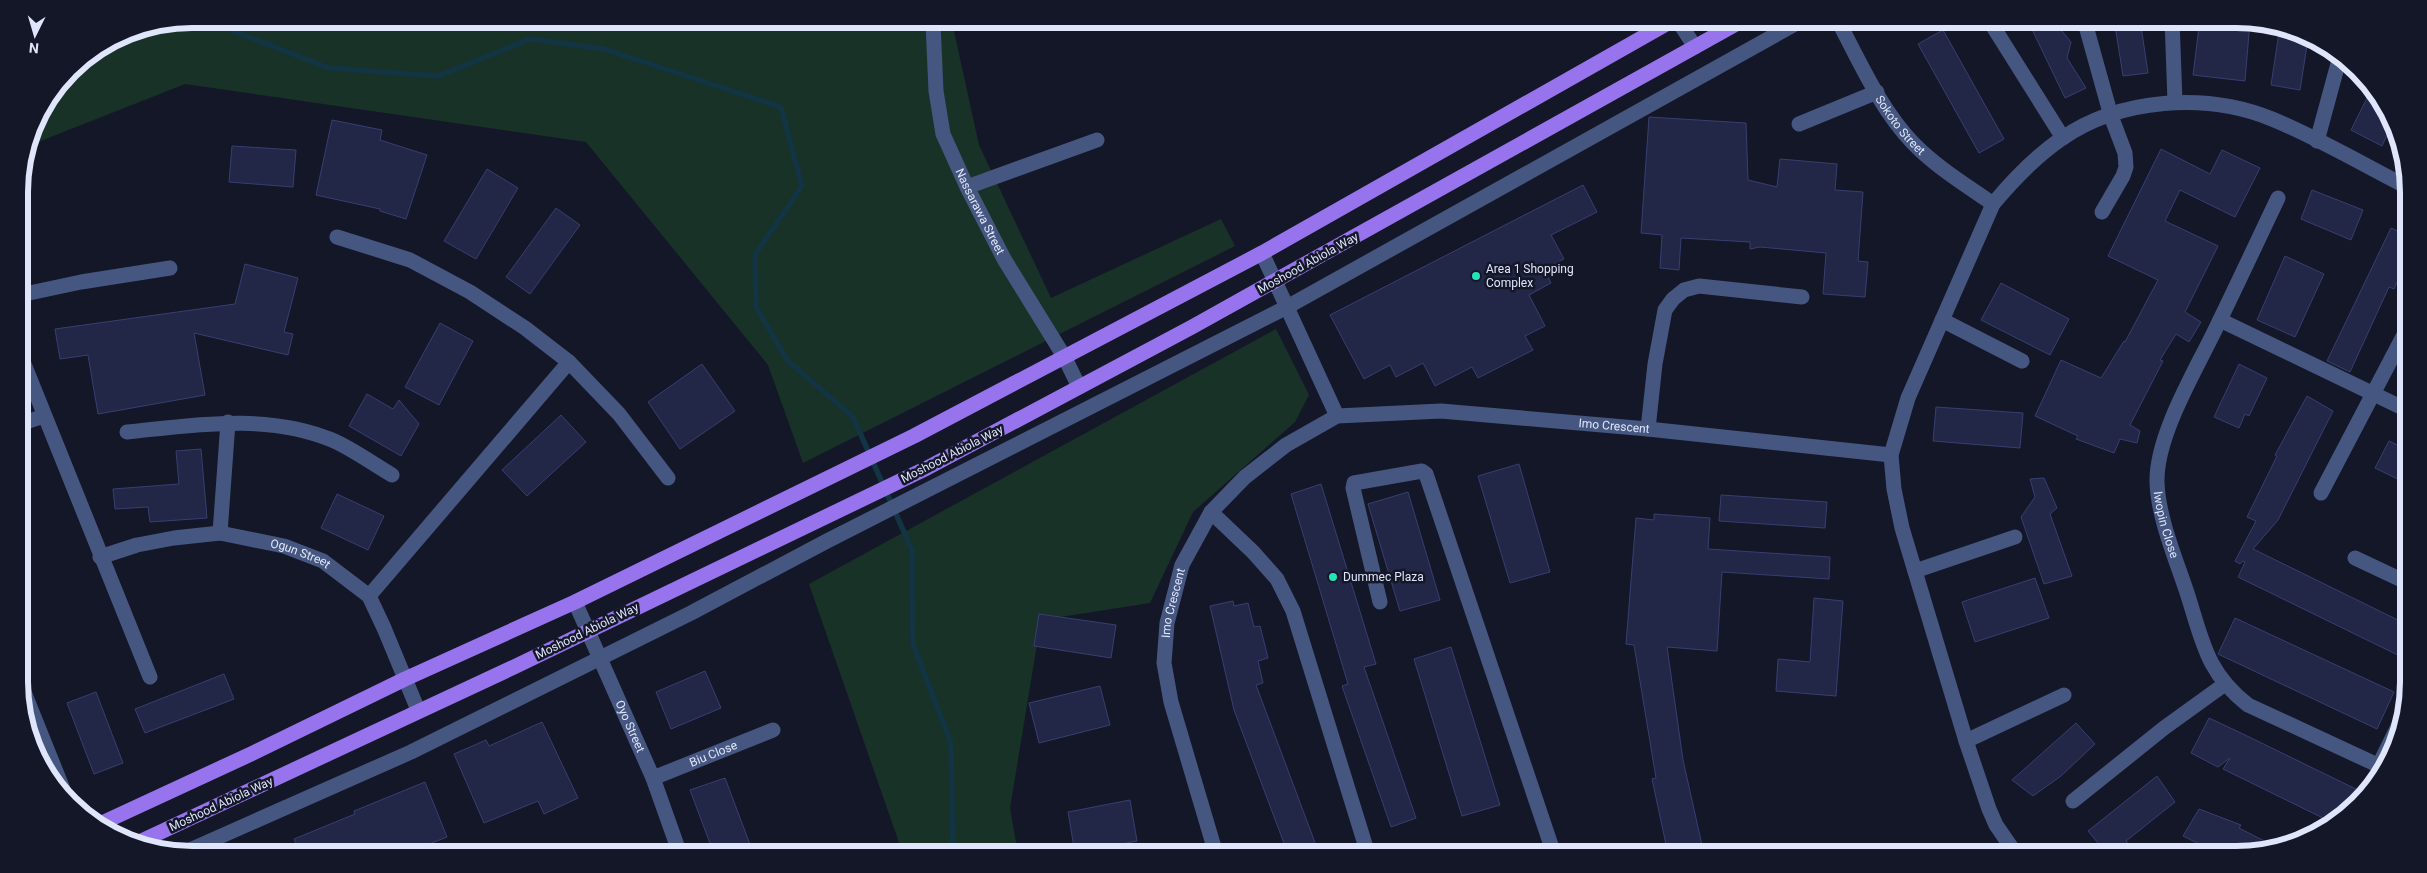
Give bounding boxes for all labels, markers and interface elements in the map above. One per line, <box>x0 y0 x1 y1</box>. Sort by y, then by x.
north arrow <box>10 10 60 60</box>
text: N <box>28 40 39 56</box>
street label: Sokoto Street <box>1872 93 1928 158</box>
street label: Nassarawa Street <box>953 166 1008 257</box>
street label: Moshood Abiola Way <box>1255 229 1361 296</box>
place label: Area 1 Shopping Complex <box>1486 262 1574 290</box>
marker: Area 1 Shopping Complex <box>1470 270 1482 282</box>
street label: Imo Crescent <box>1578 416 1650 436</box>
street label: Moshood Abiola Way <box>899 422 1006 486</box>
street label: Iwopin Close <box>2151 490 2181 560</box>
street label: Ogun Street <box>269 536 333 571</box>
street label: Imo Crescent <box>1159 567 1188 638</box>
place label: Dummec Plaza <box>1343 570 1424 584</box>
marker: Dummec Plaza <box>1327 571 1339 583</box>
street label: Moshood Abiola Way <box>533 600 641 662</box>
street label: Oyo Street <box>612 698 648 755</box>
street label: Biu Close <box>687 738 739 770</box>
street label: Moshood Abiola Way <box>167 774 275 834</box>

